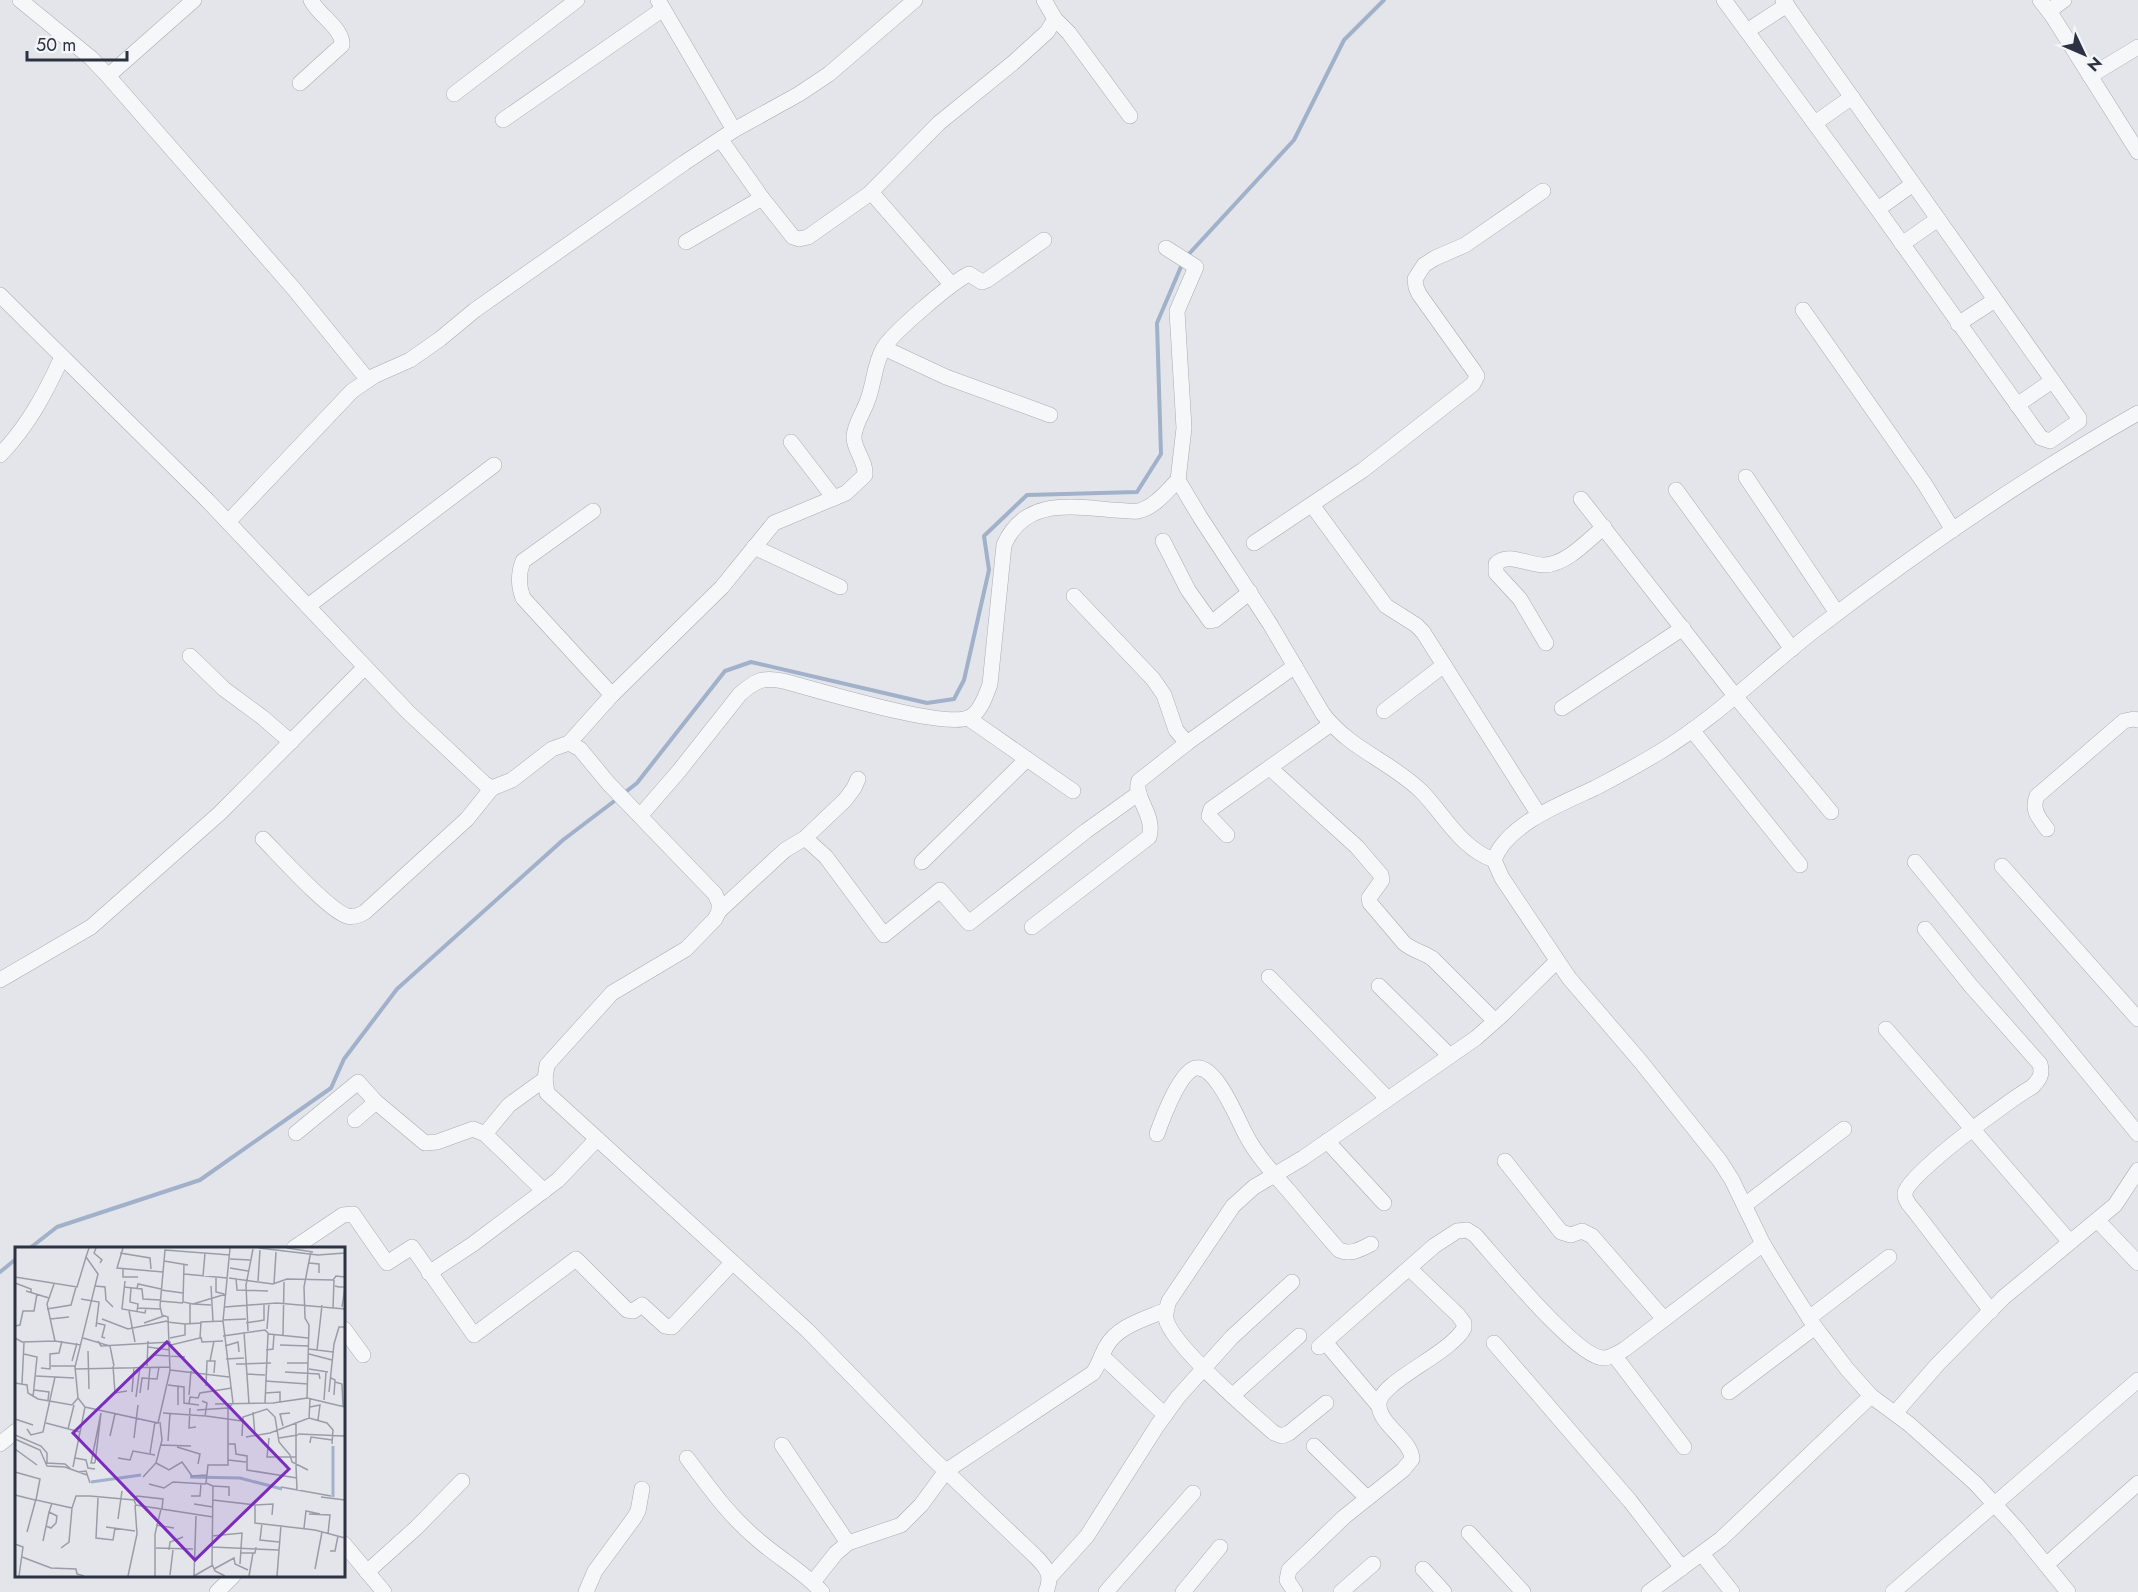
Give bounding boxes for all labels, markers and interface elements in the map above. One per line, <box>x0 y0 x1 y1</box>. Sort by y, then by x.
scale bar <box>27 24 128 62</box>
north arrow <box>2054 24 2114 84</box>
text: 50 m <box>36 32 76 58</box>
text: N <box>2082 52 2107 77</box>
inset map <box>15 1247 345 1577</box>

